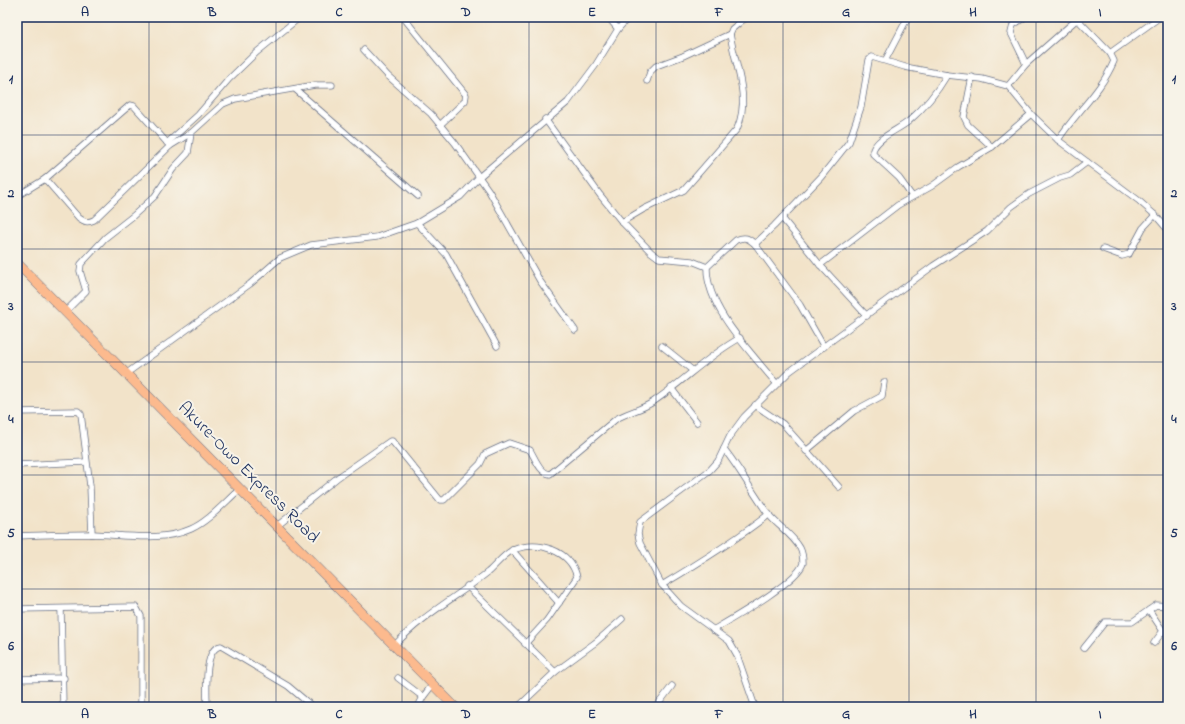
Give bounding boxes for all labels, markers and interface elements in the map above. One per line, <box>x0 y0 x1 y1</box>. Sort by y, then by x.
text: A <box>81 3 89 22</box>
text: B <box>207 3 217 22</box>
text: C <box>335 3 343 22</box>
text: D <box>460 3 471 22</box>
text: E <box>588 3 596 22</box>
text: F <box>714 3 724 22</box>
text: G <box>842 3 850 22</box>
text: H <box>969 3 977 22</box>
text: I <box>1098 3 1102 22</box>
text: 1 <box>9 70 14 89</box>
text: 1 <box>1172 70 1177 89</box>
text: 2 <box>7 184 15 203</box>
text: 2 <box>1170 184 1178 203</box>
text: 3 <box>7 297 14 316</box>
text: 3 <box>1170 297 1177 316</box>
street label: Akure-Owo Express Road <box>171 396 325 550</box>
text: 4 <box>7 410 14 429</box>
text: 4 <box>1170 410 1177 429</box>
text: 5 <box>7 524 15 543</box>
text: 5 <box>1170 524 1178 543</box>
text: 6 <box>7 637 14 656</box>
text: 6 <box>1170 637 1177 656</box>
text: A <box>81 705 89 724</box>
text: B <box>207 705 217 724</box>
text: C <box>335 705 343 724</box>
text: D <box>460 705 471 724</box>
text: E <box>588 705 596 724</box>
text: F <box>714 705 724 724</box>
text: G <box>842 705 850 724</box>
text: H <box>969 705 977 724</box>
text: I <box>1098 705 1102 724</box>

